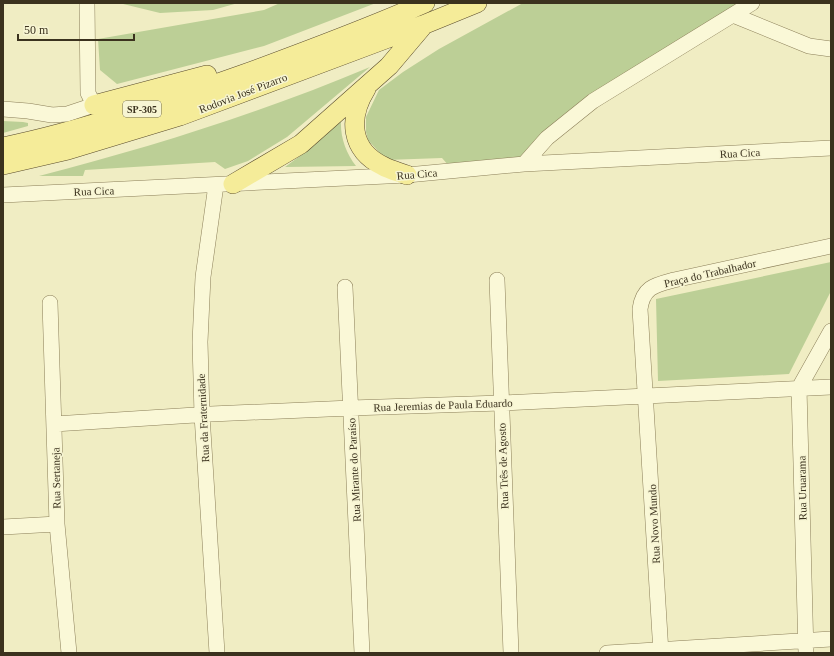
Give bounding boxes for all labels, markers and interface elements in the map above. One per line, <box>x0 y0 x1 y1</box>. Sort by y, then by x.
scale bar <box>18 16 134 42</box>
text: 50 m <box>24 23 49 37</box>
street label: Rodovia José Pizarro <box>197 70 289 115</box>
road number: SP-305 <box>123 101 161 117</box>
street label: Rua Cica <box>719 146 761 160</box>
street label: Rua Cica <box>396 166 438 182</box>
street label: Rua Cica <box>73 184 115 198</box>
street label: Praça do Trabalhador <box>663 256 758 289</box>
street label: Rua da Fraternidade <box>195 373 211 463</box>
street label: Rua Jeremias de Paula Eduardo <box>373 397 513 413</box>
street label: Rua Mirante do Paraíso <box>345 417 363 522</box>
street label: Rua Três de Agosto <box>495 422 511 509</box>
street label: Rua Sertaneja <box>49 447 63 509</box>
street label: Rua Uruarama <box>795 456 809 520</box>
street label: Rua Novo Mundo <box>646 484 662 564</box>

